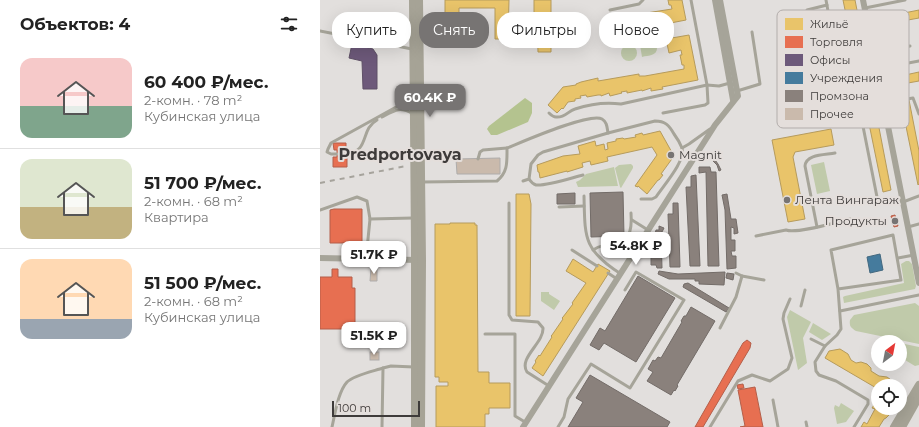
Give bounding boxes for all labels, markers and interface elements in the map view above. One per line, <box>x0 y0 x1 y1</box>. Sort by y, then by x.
legend <box>777 10 909 128</box>
chip: Купить <box>332 12 411 48</box>
chip: Снять <box>419 12 489 48</box>
chip: Фильтры <box>497 12 591 48</box>
chip: Новое <box>599 12 674 48</box>
icon: filters <box>278 13 300 35</box>
text: Объектов: 4 <box>20 14 130 34</box>
text: Жильё <box>810 17 849 31</box>
text: Торговля <box>810 35 863 49</box>
text: Офисы <box>810 53 850 67</box>
text: Учреждения <box>810 71 883 85</box>
text: 60 400 ₽/мес. <box>144 72 268 92</box>
icon: home <box>52 74 100 122</box>
pin: 60.4K ₽ <box>393 84 467 118</box>
text: 60.4K ₽ <box>404 89 456 105</box>
text: Промзона <box>810 89 869 103</box>
text: 2-комн. · 78 m² <box>144 92 242 108</box>
text: Прочее <box>810 107 854 121</box>
text: Кубинская улица <box>144 108 260 124</box>
district label: Predportovaya <box>338 145 462 164</box>
place label: Magnit <box>679 147 722 162</box>
marker: Magnit <box>666 150 676 160</box>
text: 51 700 ₽/мес. <box>144 173 261 193</box>
icon: home <box>52 175 100 223</box>
place label: Лента Вингараж <box>795 192 899 207</box>
text: 2-комн. · 68 m² <box>144 193 243 209</box>
marker: Лента Вингараж <box>782 195 792 205</box>
text: Квартира <box>144 209 209 225</box>
place label: Продукты <box>825 213 887 228</box>
marker: Продукты <box>890 216 900 226</box>
pin: 54.8K ₽ <box>599 232 673 266</box>
text: 54.8K ₽ <box>610 237 662 253</box>
pin: 51.7K ₽ <box>337 241 411 275</box>
text: 51.7K ₽ <box>350 246 398 262</box>
text: 51 500 ₽/мес. <box>144 273 261 293</box>
icon: home <box>52 275 100 323</box>
text: 2-комн. · 68 m² <box>144 293 243 309</box>
text: Кубинская улица <box>144 309 260 325</box>
pin: 51.5K ₽ <box>337 322 411 356</box>
text: 51.5K ₽ <box>350 327 398 343</box>
north arrow <box>871 335 907 371</box>
map controls <box>871 335 907 415</box>
button: locate <box>871 379 907 415</box>
scale bar <box>332 399 420 418</box>
text: 100 m <box>338 401 371 415</box>

